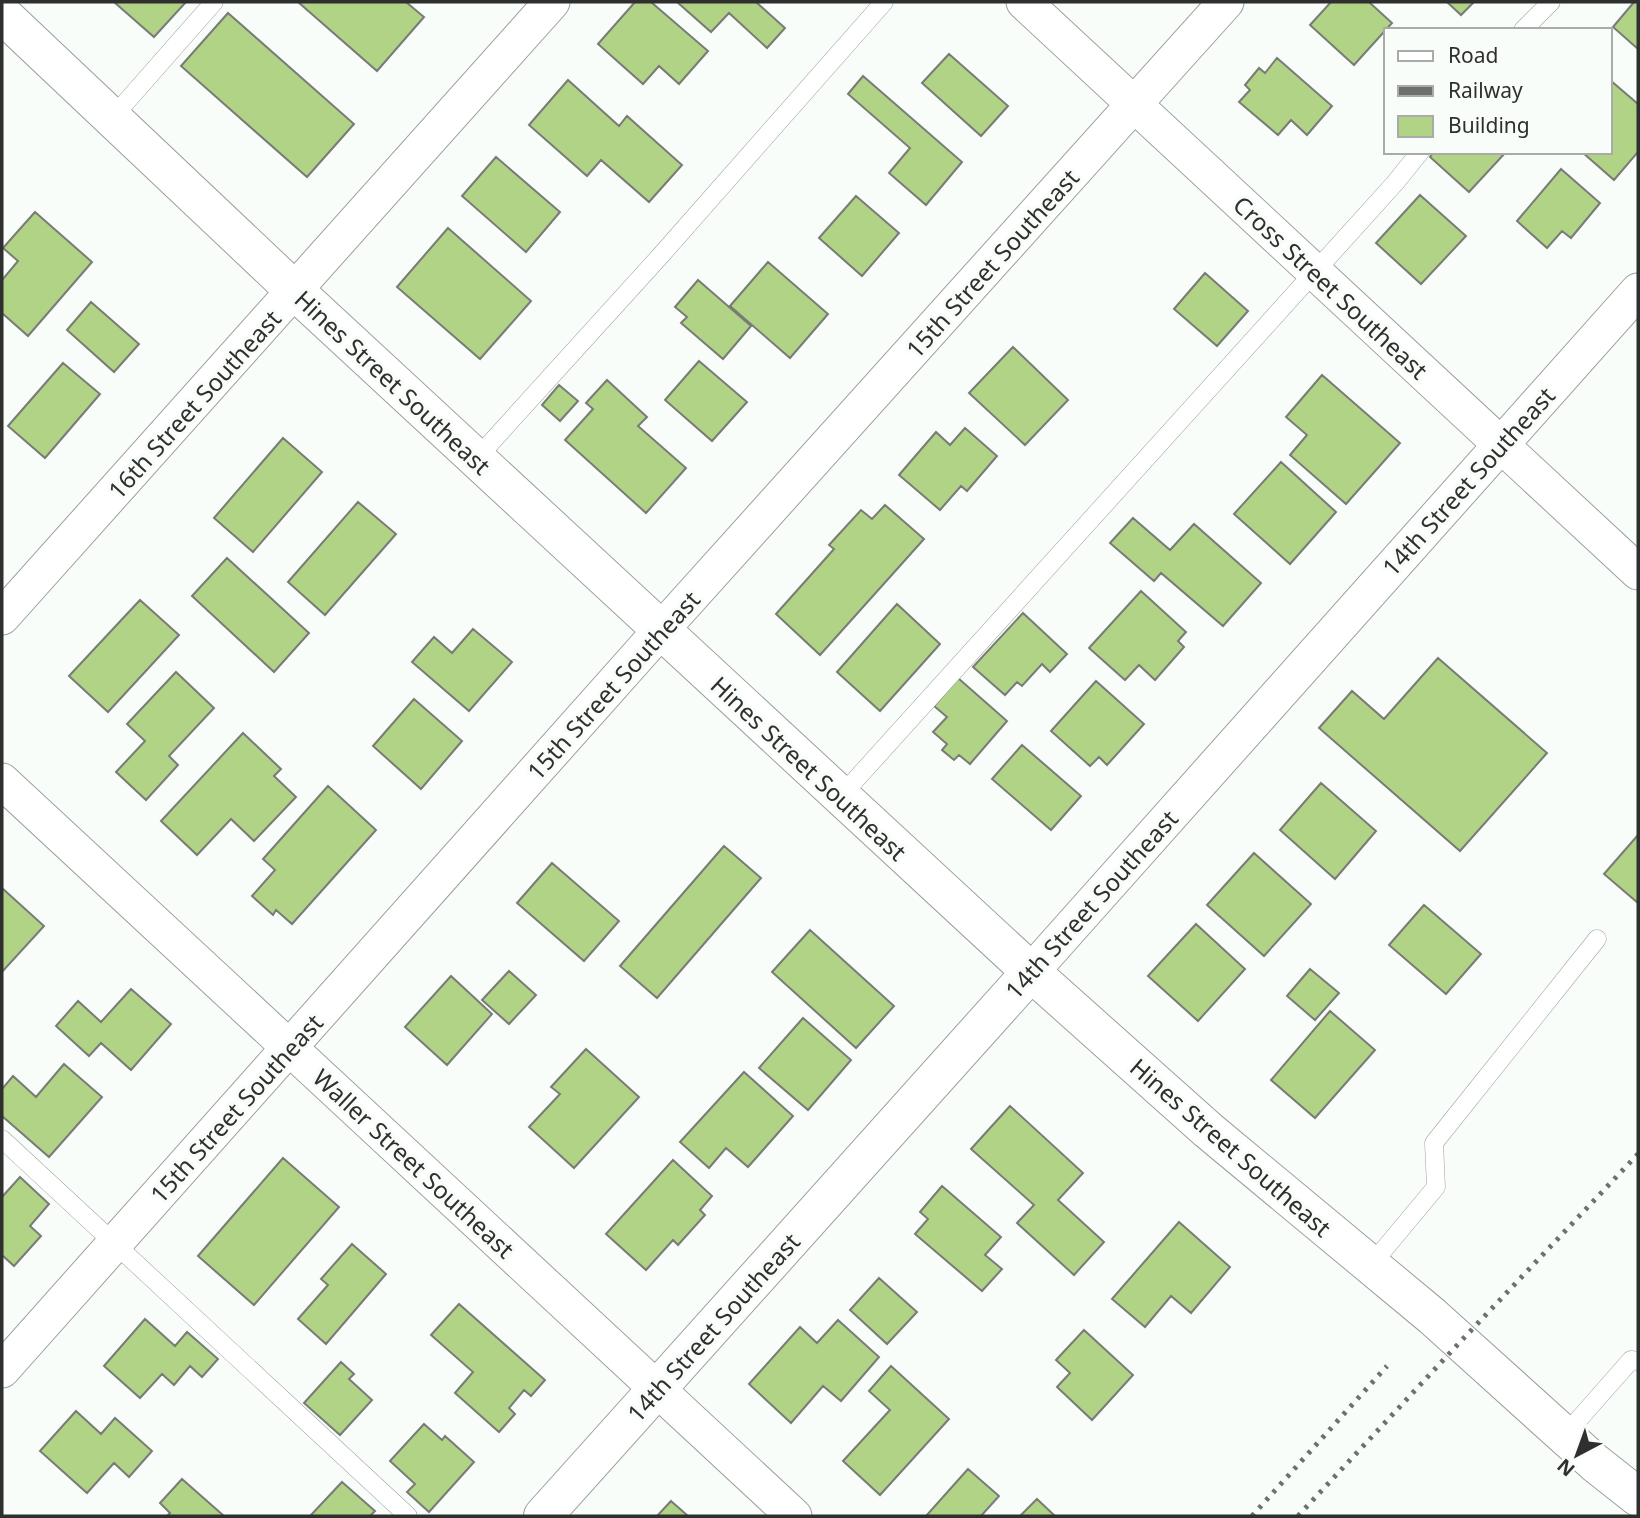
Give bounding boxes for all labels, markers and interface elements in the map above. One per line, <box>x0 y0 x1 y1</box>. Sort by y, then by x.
legend <box>1384 28 1612 154</box>
text: Road <box>1448 41 1498 69</box>
text: Railway <box>1448 76 1523 104</box>
text: Building <box>1448 111 1530 139</box>
street label: 15th Street Southeast <box>898 161 1086 365</box>
street label: Cross Street Southeast <box>1227 188 1436 386</box>
street label: Hines Street Southeast <box>288 282 498 482</box>
street label: 16th Street Southeast <box>100 302 288 506</box>
street label: 14th Street Southeast <box>1374 379 1562 583</box>
street label: 15th Street Southeast <box>519 583 707 787</box>
street label: Hines Street Southeast <box>704 668 914 868</box>
street label: 14th Street Southeast <box>997 802 1185 1006</box>
street label: 15th Street Southeast <box>142 1006 330 1210</box>
street label: Hines Street Southeast <box>1123 1050 1339 1244</box>
street label: Waller Street Southeast <box>306 1061 522 1265</box>
street label: 14th Street Southeast <box>619 1225 807 1429</box>
north arrow <box>1542 1420 1612 1490</box>
text: N <box>1551 1453 1580 1483</box>

